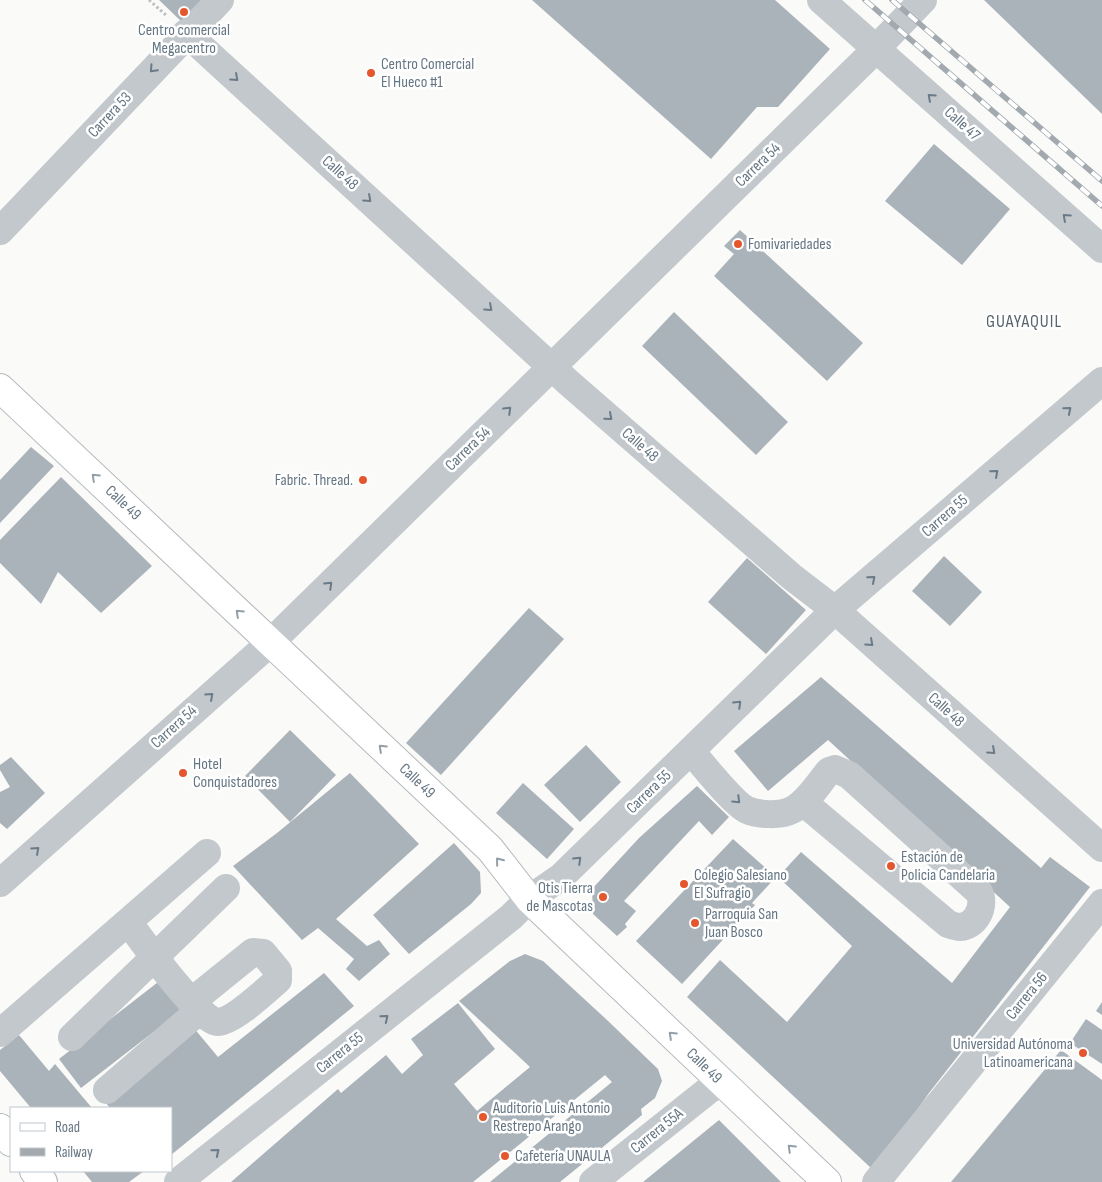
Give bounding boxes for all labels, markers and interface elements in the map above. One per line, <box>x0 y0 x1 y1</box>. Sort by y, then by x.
marker: Centro comercial Megacentro <box>178 6 190 18</box>
place label: Centro comercial Megacentro <box>138 21 230 58</box>
place label: Centro Comercial El Hueco #1 <box>381 55 474 92</box>
one-way arrow <box>150 63 159 72</box>
marker: Centro Comercial El Hueco #1 <box>365 67 377 79</box>
one-way arrow <box>229 72 238 81</box>
street label: Carrera 53 <box>84 88 136 142</box>
one-way arrow <box>927 94 936 103</box>
street label: Calle 47 <box>940 103 984 145</box>
street label: Carrera 54 <box>732 139 785 191</box>
street label: Calle 48 <box>318 152 362 194</box>
one-way arrow <box>363 193 372 202</box>
one-way arrow <box>1062 213 1071 222</box>
place label: Fomivariedades <box>748 235 832 254</box>
marker: Fomivariedades <box>732 238 744 250</box>
one-way arrow <box>483 302 492 311</box>
district label: GUAYAQUIL <box>986 311 1062 332</box>
one-way arrow <box>502 407 511 416</box>
one-way arrow <box>1062 407 1071 415</box>
one-way arrow <box>603 412 612 421</box>
street label: Carrera 54 <box>442 423 495 475</box>
street label: Calle 48 <box>618 424 662 466</box>
one-way arrow <box>989 469 998 478</box>
place label: Fabric. Thread. <box>275 471 353 490</box>
one-way arrow <box>92 474 101 483</box>
marker: Fabric. Thread. <box>357 474 369 486</box>
street label: Calle 49 <box>101 482 145 524</box>
street label: Carrera 55 <box>918 491 972 541</box>
one-way arrow <box>866 576 875 585</box>
one-way arrow <box>323 582 332 591</box>
one-way arrow <box>235 610 244 619</box>
one-way arrow <box>865 637 874 646</box>
street label: Calle 48 <box>924 689 968 731</box>
one-way arrow <box>204 693 213 702</box>
street label: Carrera 54 <box>147 701 201 753</box>
one-way arrow <box>732 701 741 710</box>
one-way arrow <box>379 745 388 754</box>
one-way arrow <box>987 745 996 754</box>
place label: Hotel Conquistadores <box>193 755 277 792</box>
street label: Calle 49 <box>395 760 439 802</box>
street label: Carrera 55 <box>623 766 675 818</box>
marker: Hotel Conquistadores <box>177 767 189 779</box>
one-way arrow <box>731 795 740 804</box>
one-way arrow <box>31 847 40 856</box>
place label: Estación de Policia Candelaria <box>901 848 995 885</box>
one-way arrow <box>573 857 582 866</box>
one-way arrow <box>497 858 505 867</box>
marker: Estación de Policia Candelaria <box>885 860 897 872</box>
place label: Colegio Salesiano El Sufragio <box>694 866 787 903</box>
marker: Colegio Salesiano El Sufragio <box>678 878 690 890</box>
place label: Otis Tierra de Mascotas <box>526 879 593 916</box>
marker: Otis Tierra de Mascotas <box>597 891 609 903</box>
place label: Parroquia San Juan Bosco <box>704 905 778 942</box>
marker: Parroquia San Juan Bosco <box>689 917 701 929</box>
street label: Carrera 56 <box>1002 968 1052 1024</box>
one-way arrow <box>379 1014 388 1023</box>
street label: Carrera 55 <box>313 1028 367 1078</box>
one-way arrow <box>669 1032 678 1041</box>
place label: Universidad Autónoma Latinoamericana <box>953 1035 1073 1072</box>
street label: Calle 49 <box>682 1044 726 1088</box>
marker: Universidad Autónoma Latinoamericana <box>1077 1047 1089 1059</box>
place label: Auditorio Luis Antonio Restrepo Arango <box>492 1099 610 1136</box>
street label: Carrera 55A <box>627 1104 687 1158</box>
legend <box>10 1107 172 1172</box>
marker: Auditorio Luis Antonio Restrepo Arango <box>477 1111 489 1123</box>
text: Road <box>55 1118 80 1137</box>
text: Railway <box>55 1143 93 1162</box>
one-way arrow <box>788 1145 797 1154</box>
place label: Cafetería UNAULA <box>515 1147 611 1166</box>
one-way arrow <box>211 1148 220 1157</box>
marker: Cafetería UNAULA <box>499 1150 511 1162</box>

